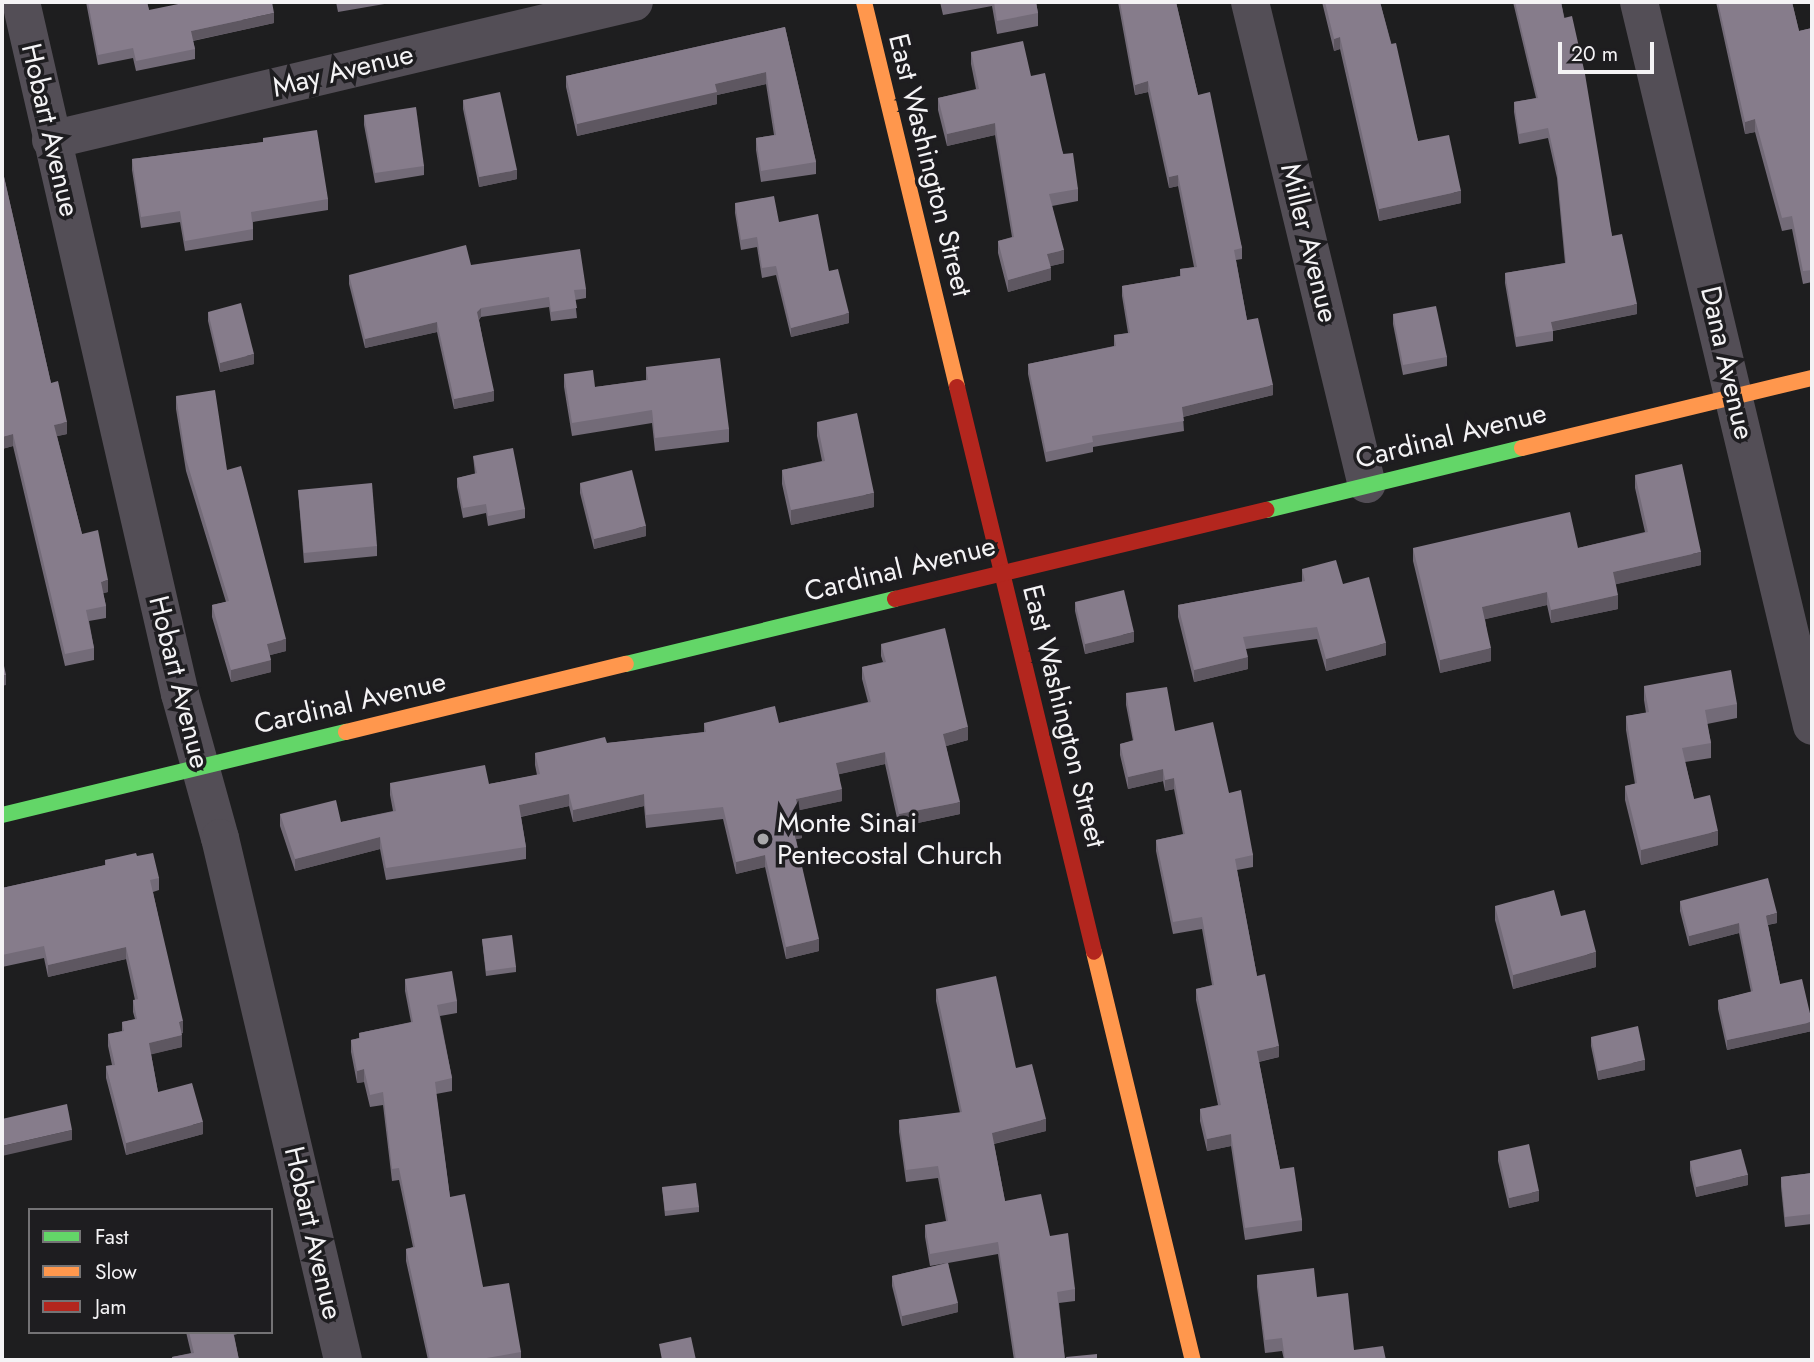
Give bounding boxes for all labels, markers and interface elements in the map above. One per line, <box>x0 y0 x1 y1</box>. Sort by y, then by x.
scale bar <box>1562 28 1658 72</box>
street label: East Washington Street <box>881 30 979 300</box>
street label: May Avenue <box>269 37 417 105</box>
text: 20 m <box>1571 39 1618 69</box>
street label: Hobart Avenue <box>14 40 86 220</box>
street label: Miller Avenue <box>1273 160 1345 326</box>
street label: Dana Avenue <box>1693 283 1761 443</box>
street label: Cardinal Avenue <box>1352 396 1550 476</box>
street label: Cardinal Avenue <box>801 529 999 609</box>
street label: East Washington Street <box>1015 581 1113 851</box>
street label: Hobart Avenue <box>141 592 217 772</box>
street label: Cardinal Avenue <box>251 665 449 741</box>
place label: Monte Sinai Pentecostal Church <box>777 806 1003 872</box>
marker: Monte Sinai Pentecostal Church <box>755 831 771 847</box>
street label: Hobart Avenue <box>277 1143 349 1323</box>
legend <box>28 1208 273 1334</box>
text: Fast <box>95 1222 128 1252</box>
text: Slow <box>95 1257 137 1287</box>
text: Jam <box>95 1292 127 1322</box>

